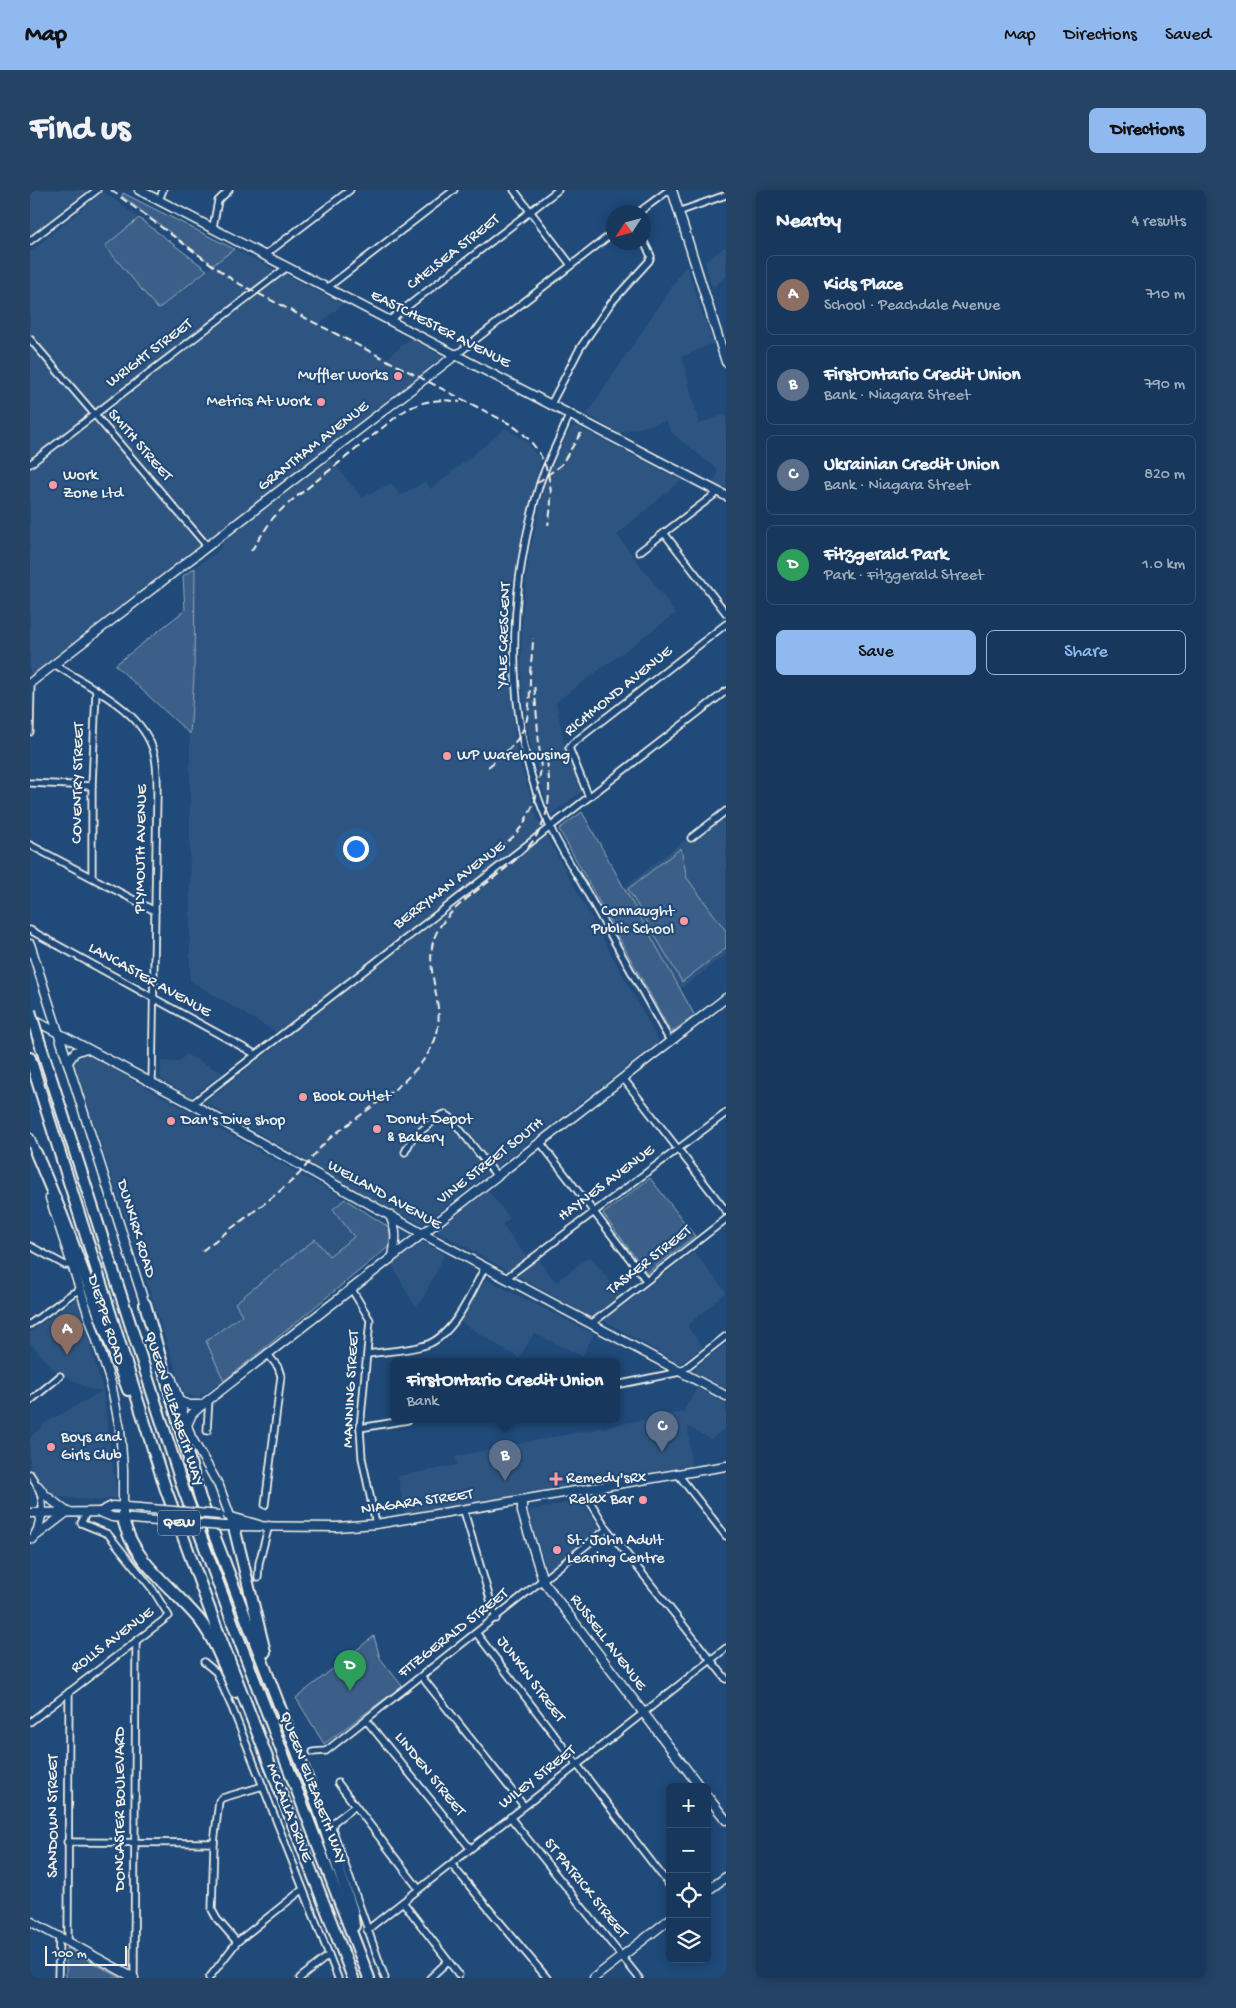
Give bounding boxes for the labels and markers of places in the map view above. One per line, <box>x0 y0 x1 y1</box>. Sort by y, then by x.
place label: Muffler Works <box>298 367 389 386</box>
marker: Muffler Works <box>392 370 404 382</box>
place label: Metrics At Work <box>206 393 313 412</box>
marker: Metrics At Work <box>315 396 327 408</box>
place label: Work Zone Ltd <box>63 467 125 504</box>
marker: Work Zone Ltd <box>47 479 59 491</box>
place label: WP Warehousing <box>457 747 570 766</box>
marker: WP Warehousing <box>441 750 453 762</box>
place label: Connaught Public School <box>590 903 675 940</box>
marker: Connaught Public School <box>678 915 690 927</box>
place label: Book Outlet <box>312 1088 392 1107</box>
marker: Book Outlet <box>297 1091 309 1103</box>
place label: Donut Depot & Bakery <box>386 1111 474 1148</box>
place label: Dan's Dive shop <box>180 1112 285 1131</box>
marker: Dan's Dive shop <box>165 1115 177 1127</box>
marker: Donut Depot & Bakery <box>371 1123 383 1135</box>
pin: A <box>51 1314 83 1355</box>
pin: C <box>646 1411 678 1452</box>
place label: Boys and Girls Club <box>60 1429 123 1466</box>
pin: B <box>489 1440 521 1481</box>
marker: Boys and Girls Club <box>45 1441 57 1453</box>
place label: Remedy'sRx <box>566 1470 647 1489</box>
marker: Remedy'sRx <box>550 1473 562 1485</box>
place label: Relax Bar <box>569 1491 634 1510</box>
marker: Relax Bar <box>637 1494 649 1506</box>
place label: St. John Adult Learing Centre <box>567 1532 665 1569</box>
marker: St. John Adult Learing Centre <box>551 1544 563 1556</box>
pin: D <box>334 1650 366 1691</box>

